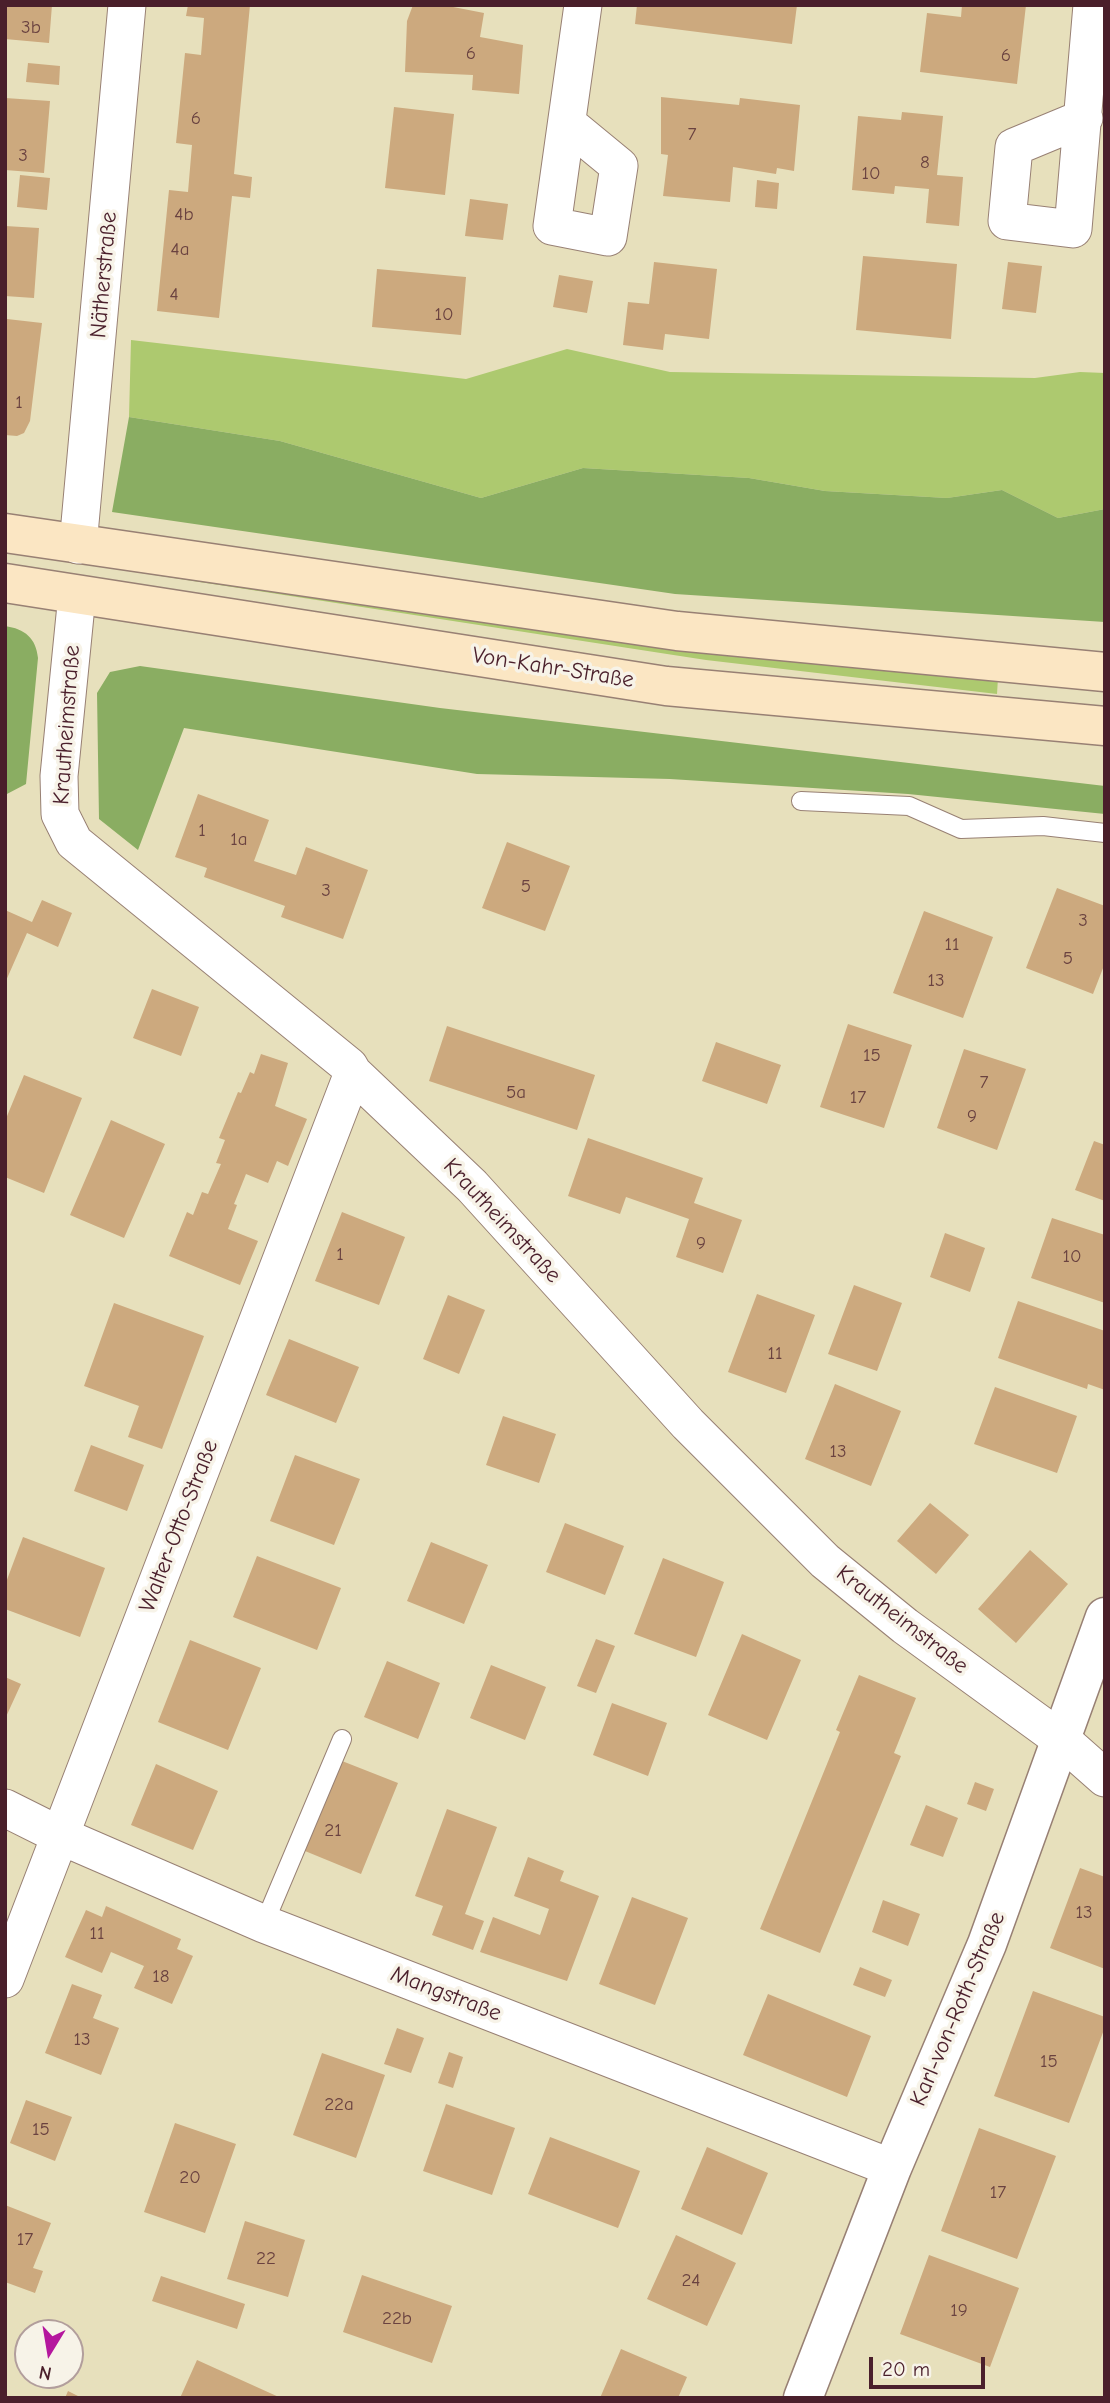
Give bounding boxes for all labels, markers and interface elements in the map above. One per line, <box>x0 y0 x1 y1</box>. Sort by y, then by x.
house number: 3b <box>21 17 41 39</box>
house number: 6 <box>466 43 476 65</box>
house number: 6 <box>1001 45 1011 67</box>
house number: 6 <box>191 108 201 130</box>
house number: 7 <box>688 124 696 146</box>
house number: 3 <box>18 145 28 167</box>
house number: 8 <box>920 152 930 174</box>
house number: 10 <box>861 163 881 185</box>
house number: 4b <box>174 204 194 226</box>
street label: Nätherstraße <box>85 211 123 339</box>
house number: 4a <box>171 239 189 261</box>
house number: 4 <box>169 284 179 306</box>
house number: 10 <box>434 304 454 326</box>
house number: 1 <box>15 392 23 414</box>
street label: Von-Kahr-Straße <box>470 642 636 694</box>
street label: Krautheimstraße <box>48 644 86 806</box>
house number: 1 <box>198 820 206 842</box>
house number: 1a <box>230 829 248 851</box>
house number: 5 <box>521 876 531 898</box>
house number: 3 <box>321 880 331 902</box>
house number: 3 <box>1078 910 1088 932</box>
house number: 11 <box>944 934 960 956</box>
house number: 5 <box>1063 948 1073 970</box>
house number: 13 <box>927 970 945 992</box>
house number: 15 <box>863 1045 881 1067</box>
house number: 7 <box>980 1072 988 1094</box>
house number: 5a <box>506 1082 526 1104</box>
house number: 17 <box>850 1087 866 1109</box>
house number: 9 <box>967 1106 977 1128</box>
street label: Krautheimstraße <box>437 1153 567 1289</box>
house number: 9 <box>696 1233 706 1255</box>
house number: 1 <box>336 1244 344 1266</box>
house number: 10 <box>1062 1246 1082 1268</box>
house number: 11 <box>767 1343 783 1365</box>
street label: Walter-Otto-Straße <box>133 1436 225 1616</box>
house number: 13 <box>829 1441 847 1463</box>
street label: Krautheimstraße <box>830 1560 974 1680</box>
house number: 21 <box>324 1820 342 1842</box>
house number: 13 <box>1075 1902 1093 1924</box>
street label: Karl-von-Roth-Straße <box>905 1908 1011 2110</box>
house number: 11 <box>89 1923 105 1945</box>
street label: Mangstraße <box>387 1960 505 2028</box>
house number: 18 <box>152 1966 170 1988</box>
house number: 13 <box>73 2029 91 2051</box>
house number: 15 <box>1040 2051 1058 2073</box>
house number: 22a <box>324 2094 354 2116</box>
house number: 15 <box>32 2119 50 2141</box>
house number: 20 <box>179 2167 201 2189</box>
house number: 17 <box>990 2182 1006 2204</box>
house number: 17 <box>17 2229 33 2251</box>
house number: 22 <box>256 2248 276 2270</box>
house number: 24 <box>681 2270 701 2292</box>
house number: 19 <box>950 2300 968 2322</box>
house number: 22b <box>382 2308 412 2330</box>
north arrow <box>14 2319 84 2389</box>
scale bar <box>872 2344 988 2388</box>
text: 20 m <box>882 2357 930 2381</box>
text: N <box>37 2361 54 2385</box>

